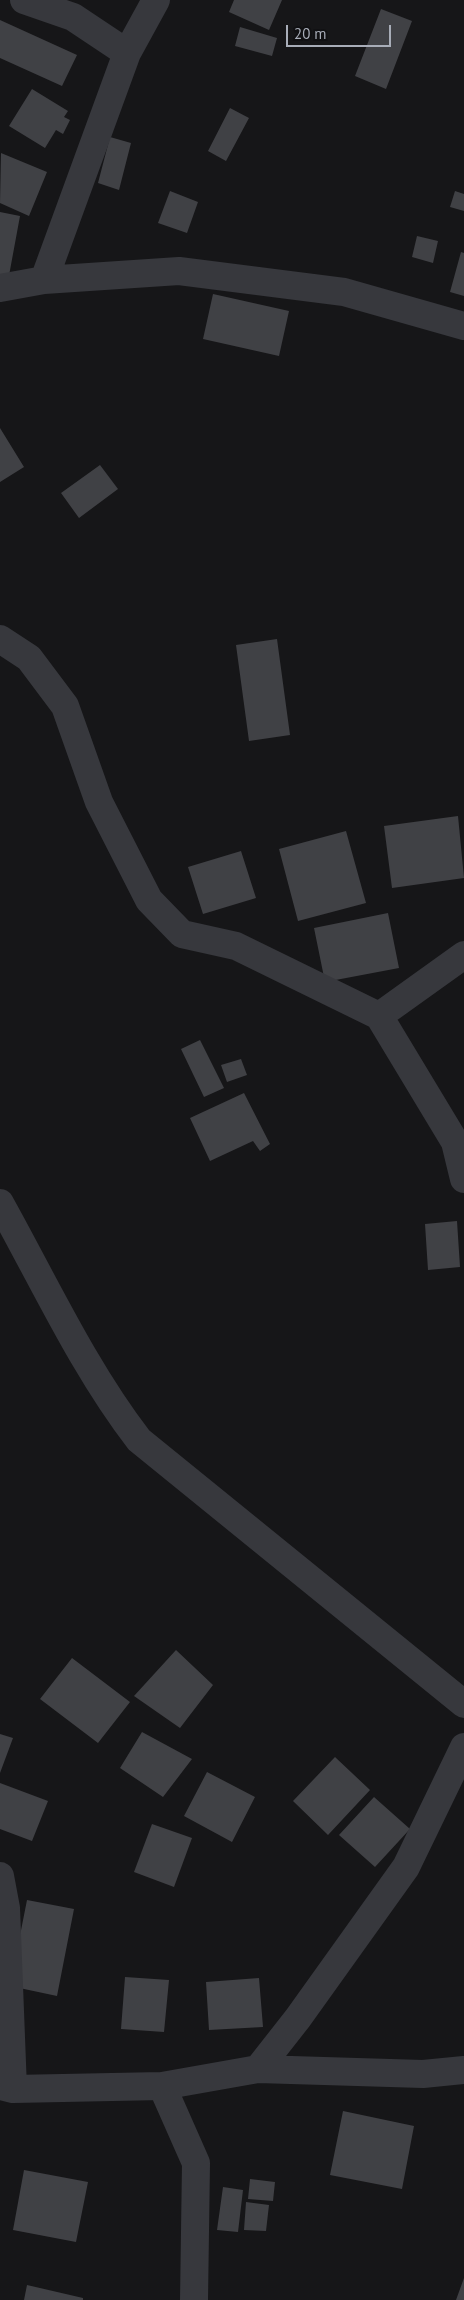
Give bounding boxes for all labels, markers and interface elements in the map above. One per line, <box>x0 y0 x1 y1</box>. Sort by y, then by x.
scale bar <box>289 15 394 47</box>
text: 20 m <box>294 24 327 43</box>

